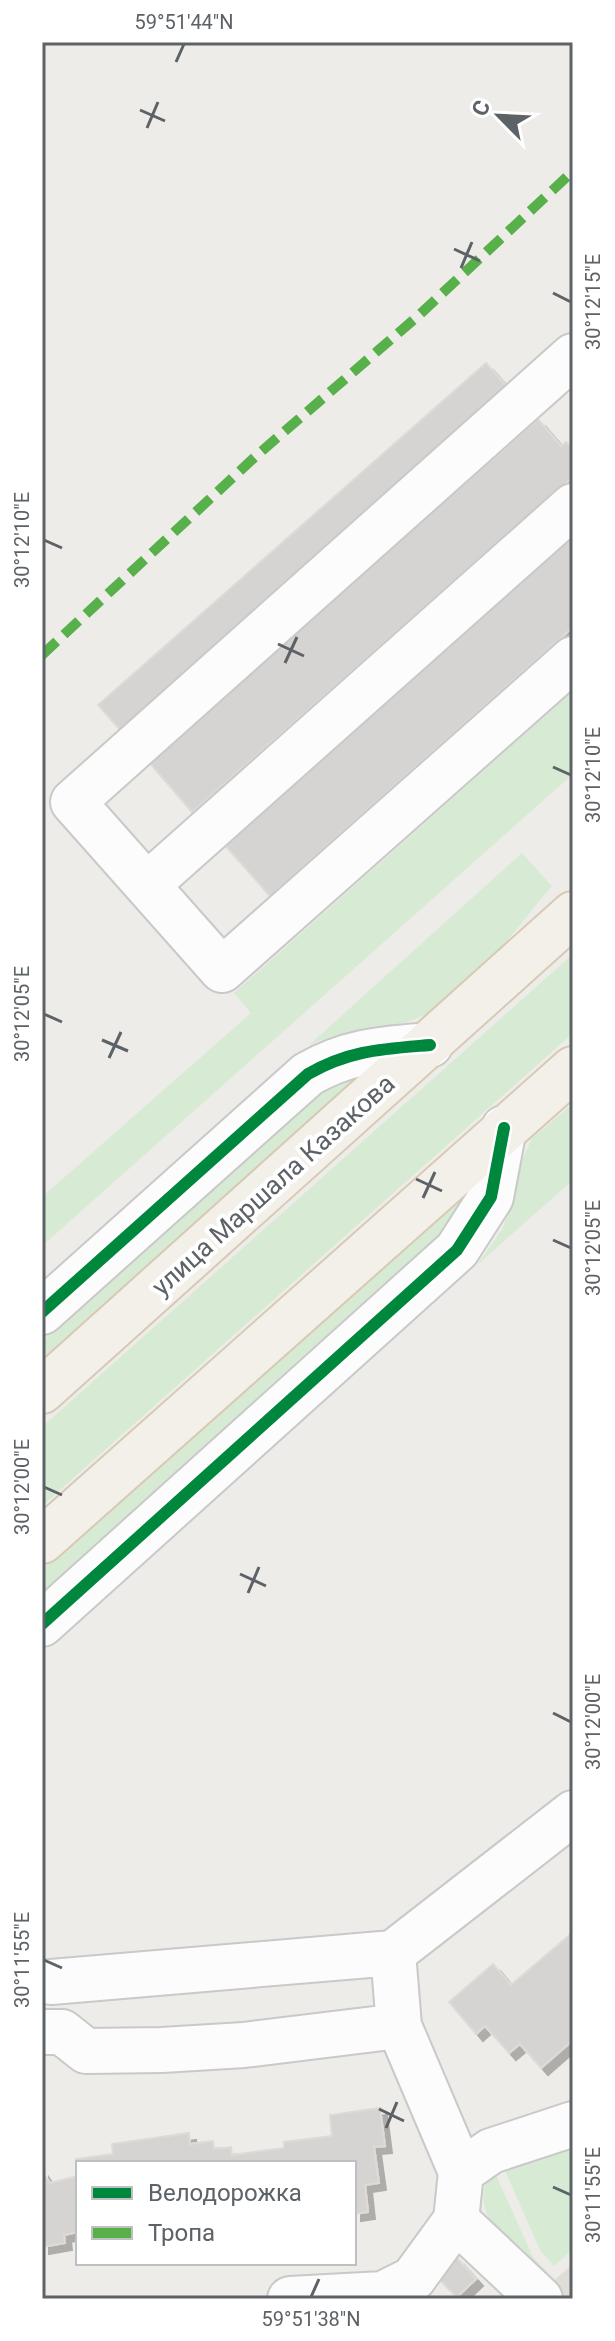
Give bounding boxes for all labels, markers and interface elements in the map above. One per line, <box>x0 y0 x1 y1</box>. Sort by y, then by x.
text: 59°51'44"N <box>134 10 234 34</box>
north arrow <box>459 76 539 156</box>
text: С <box>467 96 496 120</box>
text: 30°12'15"E <box>581 254 605 350</box>
text: 30°12'10"E <box>10 492 34 588</box>
text: 30°12'10"E <box>581 727 605 823</box>
text: 30°12'05"E <box>10 966 34 1062</box>
street label: улица Маршала Казакова <box>146 1068 400 1302</box>
text: 30°12'05"E <box>581 1200 605 1296</box>
text: 30°12'00"E <box>10 1439 34 1535</box>
text: 30°12'00"E <box>581 1674 605 1770</box>
text: 30°11'55"E <box>10 1912 34 2008</box>
text: 30°11'55"E <box>581 2147 605 2243</box>
legend <box>76 2161 356 2265</box>
text: Велодорожка <box>148 2179 302 2207</box>
text: Тропа <box>148 2219 215 2247</box>
text: 59°51'38"N <box>261 2307 361 2331</box>

